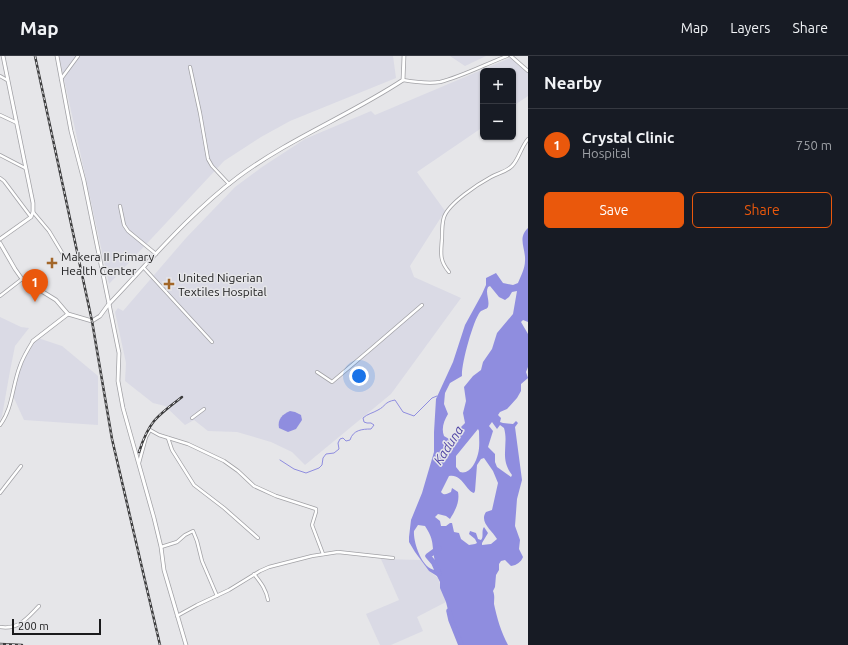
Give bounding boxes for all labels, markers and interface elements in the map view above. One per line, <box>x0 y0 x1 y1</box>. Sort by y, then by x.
text: Map <box>20 17 59 39</box>
text: Map <box>681 20 708 36</box>
text: Layers <box>730 20 770 36</box>
text: Share <box>792 20 828 36</box>
map controls <box>480 68 516 140</box>
button: + <box>480 68 516 104</box>
text: Nearby <box>544 73 602 92</box>
button: − <box>480 104 516 140</box>
text: Crystal Clinic <box>582 129 674 146</box>
text: 1 <box>553 138 561 152</box>
text: 750 m <box>796 138 832 152</box>
text: Hospital <box>582 146 630 160</box>
button: Save <box>544 192 684 228</box>
button: Share <box>692 192 832 228</box>
place label: Makera II Primary Health Center <box>61 250 154 277</box>
marker: Makera II Primary Health Center <box>46 257 58 269</box>
pin: 1 <box>22 269 48 302</box>
place label: United Nigerian Textiles Hospital <box>178 271 267 298</box>
marker: United Nigerian Textiles Hospital <box>163 278 175 290</box>
your location <box>349 366 369 386</box>
water label: Kaduna <box>430 423 466 467</box>
scale bar <box>12 617 101 636</box>
text: 200 m <box>18 620 49 632</box>

